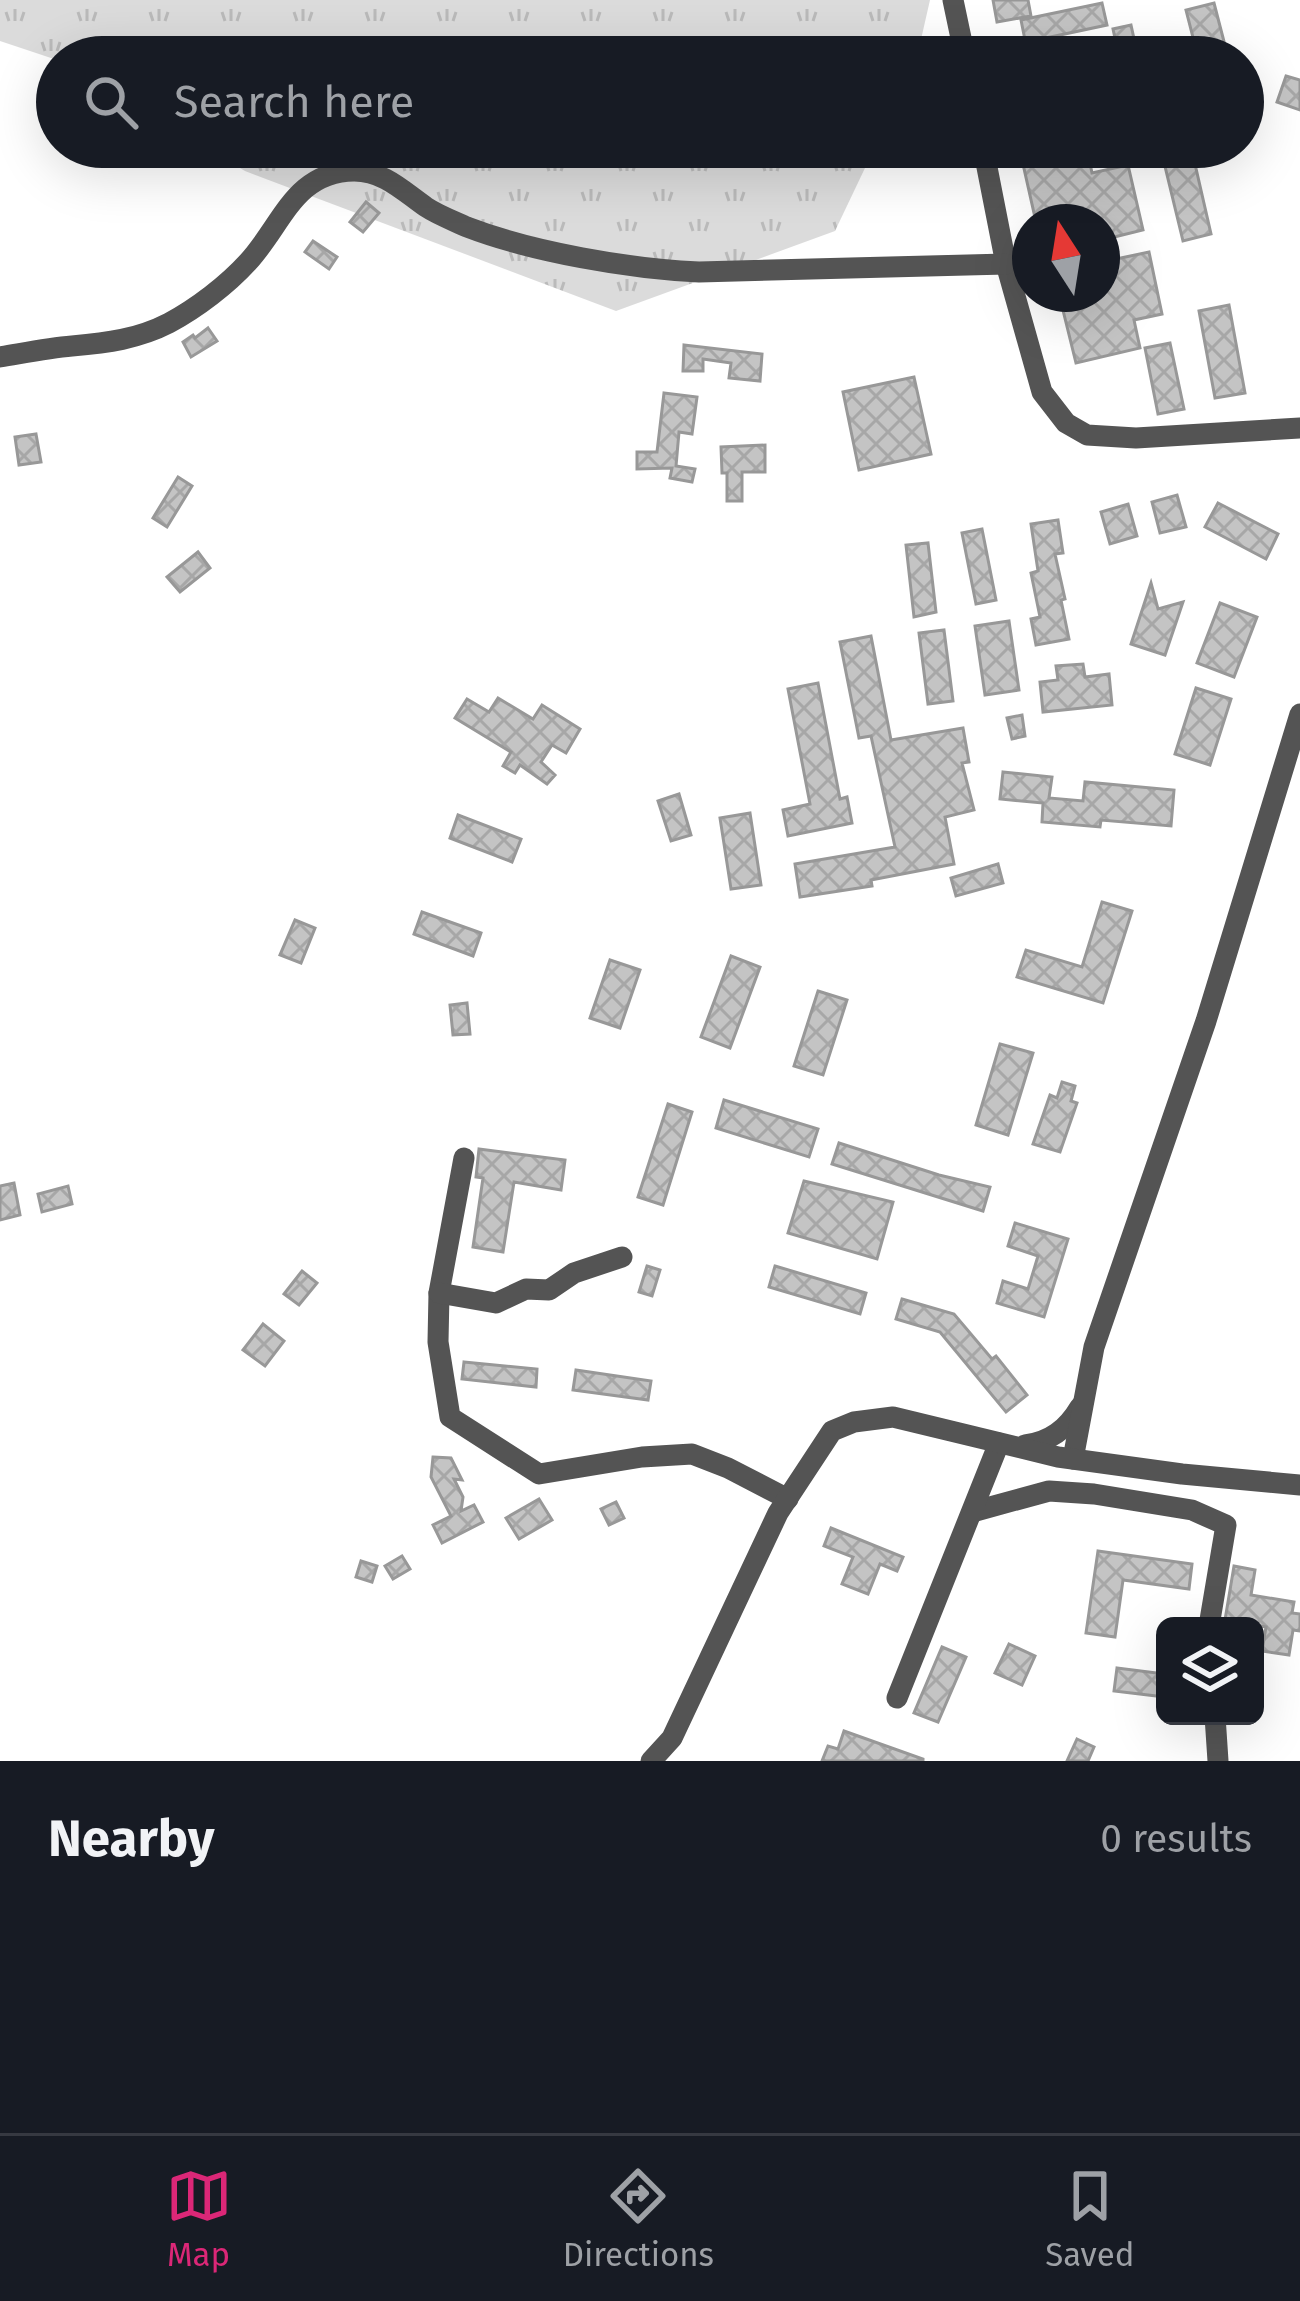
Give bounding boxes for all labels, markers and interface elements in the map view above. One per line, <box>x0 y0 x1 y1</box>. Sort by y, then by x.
search box <box>36 36 1264 168</box>
icon: search <box>78 69 144 135</box>
text: Search here <box>174 75 414 129</box>
north arrow <box>1012 204 1120 312</box>
map controls <box>1156 1617 1264 1725</box>
button: layers <box>1156 1617 1264 1725</box>
text: Nearby <box>48 1808 214 1870</box>
text: 0 results <box>1100 1816 1252 1862</box>
tab: Map <box>166 2163 232 2275</box>
tab: Directions <box>563 2163 714 2275</box>
tab: Saved <box>1045 2163 1134 2275</box>

